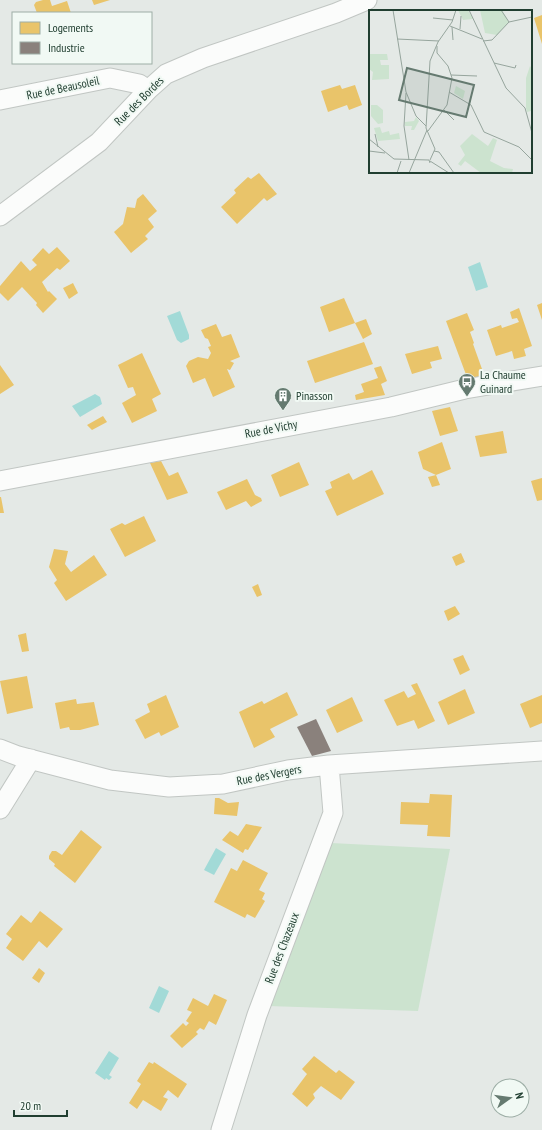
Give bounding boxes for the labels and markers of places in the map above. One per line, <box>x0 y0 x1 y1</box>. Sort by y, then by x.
place label: La Chaume Guinard <box>480 367 526 396</box>
bus stop icon: La Chaume Guinard <box>457 372 477 397</box>
building icon: Pinasson <box>273 386 293 411</box>
place label: Pinasson <box>296 388 333 403</box>

